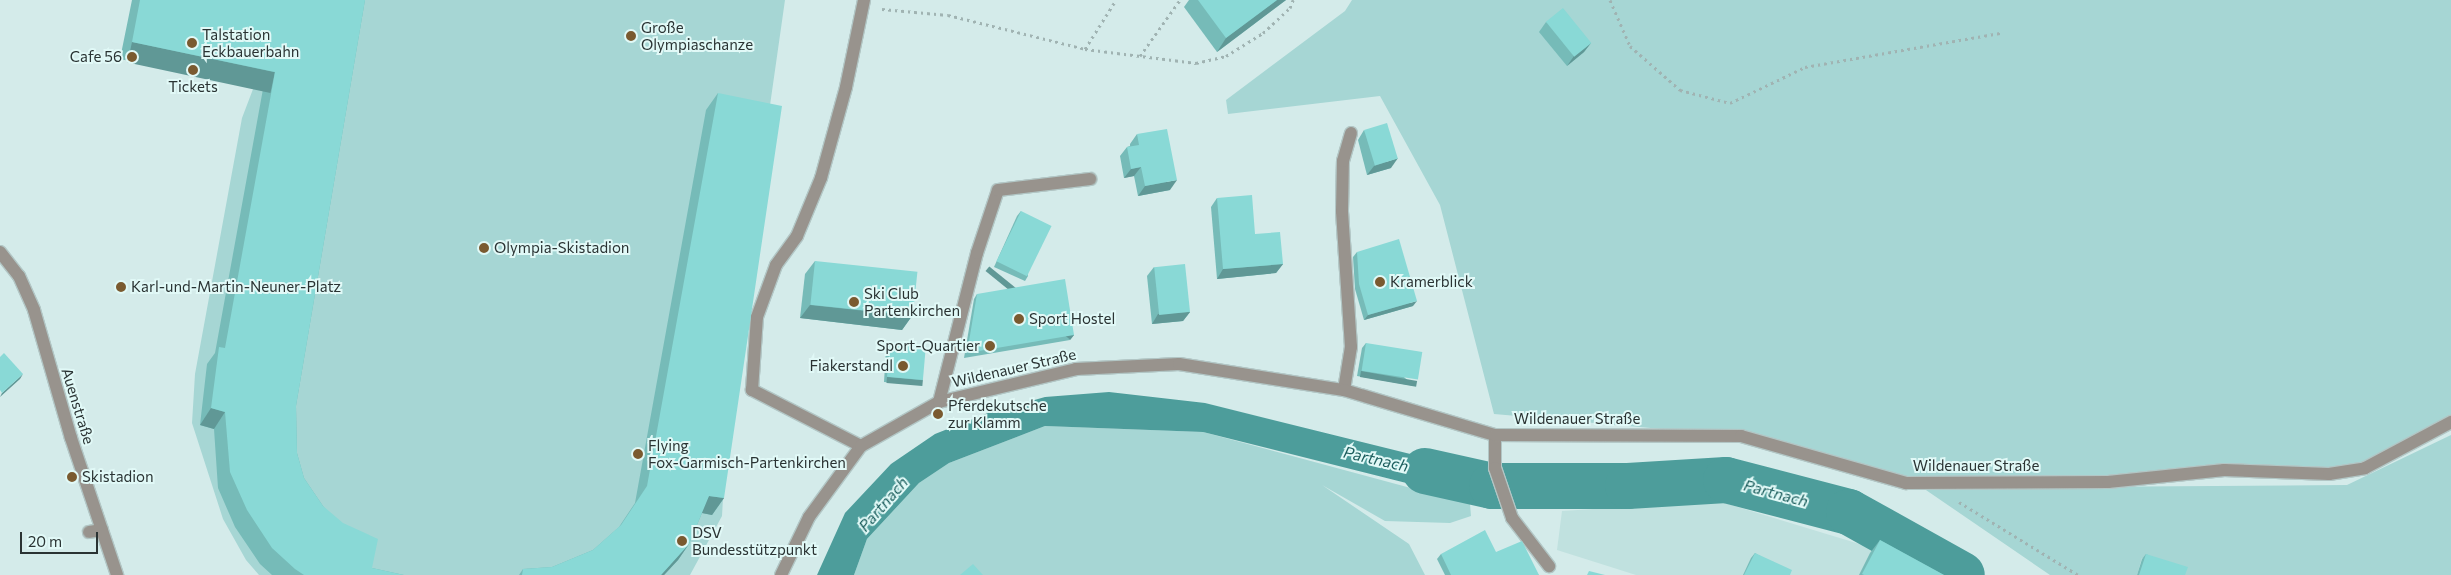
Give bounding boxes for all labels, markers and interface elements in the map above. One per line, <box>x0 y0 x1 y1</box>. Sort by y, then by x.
place label: Große Olympiaschanze <box>641 18 753 53</box>
place label: Talstation Eckbauerbahn <box>202 25 299 60</box>
marker: Große Olympiaschanze <box>625 30 637 42</box>
marker: Talstation Eckbauerbahn <box>186 37 198 49</box>
place label: Cafe 56 <box>70 48 122 66</box>
marker: Cafe 56 <box>126 51 138 63</box>
marker: Tickets <box>187 64 199 76</box>
place label: Tickets <box>168 78 218 96</box>
place label: Olympia-Skistadion <box>494 239 629 257</box>
marker: Olympia-Skistadion <box>478 242 490 254</box>
place label: Kramerblick <box>1390 273 1473 291</box>
marker: Kramerblick <box>1374 276 1386 288</box>
place label: Karl-und-Martin-Neuner-Platz <box>131 278 341 296</box>
marker: Karl-und-Martin-Neuner-Platz <box>115 281 127 293</box>
place label: Ski Club Partenkirchen <box>864 284 960 319</box>
marker: Ski Club Partenkirchen <box>848 296 860 308</box>
place label: Sport Hostel <box>1029 310 1115 328</box>
marker: Sport Hostel <box>1013 313 1025 325</box>
place label: Sport-Quartier <box>877 337 980 355</box>
marker: Sport-Quartier <box>984 340 996 352</box>
street label: Wildenauer Straße <box>950 345 1078 391</box>
place label: Fiakerstandl <box>809 357 893 375</box>
marker: Fiakerstandl <box>897 360 909 372</box>
street label: Auenstraße <box>58 366 98 446</box>
place label: Pferdekutsche zur Klamm <box>948 396 1047 431</box>
marker: Pferdekutsche zur Klamm <box>932 408 944 420</box>
street label: Wildenauer Straße <box>1514 410 1640 428</box>
place label: Flying Fox-Garmisch-Partenkirchen <box>648 436 846 471</box>
water label: Partnach <box>1342 442 1410 476</box>
marker: Flying Fox-Garmisch-Partenkirchen <box>632 448 644 460</box>
street label: Wildenauer Straße <box>1913 457 2039 475</box>
place label: Skistadion <box>82 468 154 486</box>
marker: Skistadion <box>66 471 78 483</box>
water label: Partnach <box>854 473 912 535</box>
water label: Partnach <box>1742 475 1810 511</box>
scale bar <box>22 522 100 554</box>
place label: DSV Bundesstützpunkt <box>692 523 817 558</box>
text: 20 m <box>28 532 62 550</box>
marker: DSV Bundesstützpunkt <box>676 535 688 547</box>

